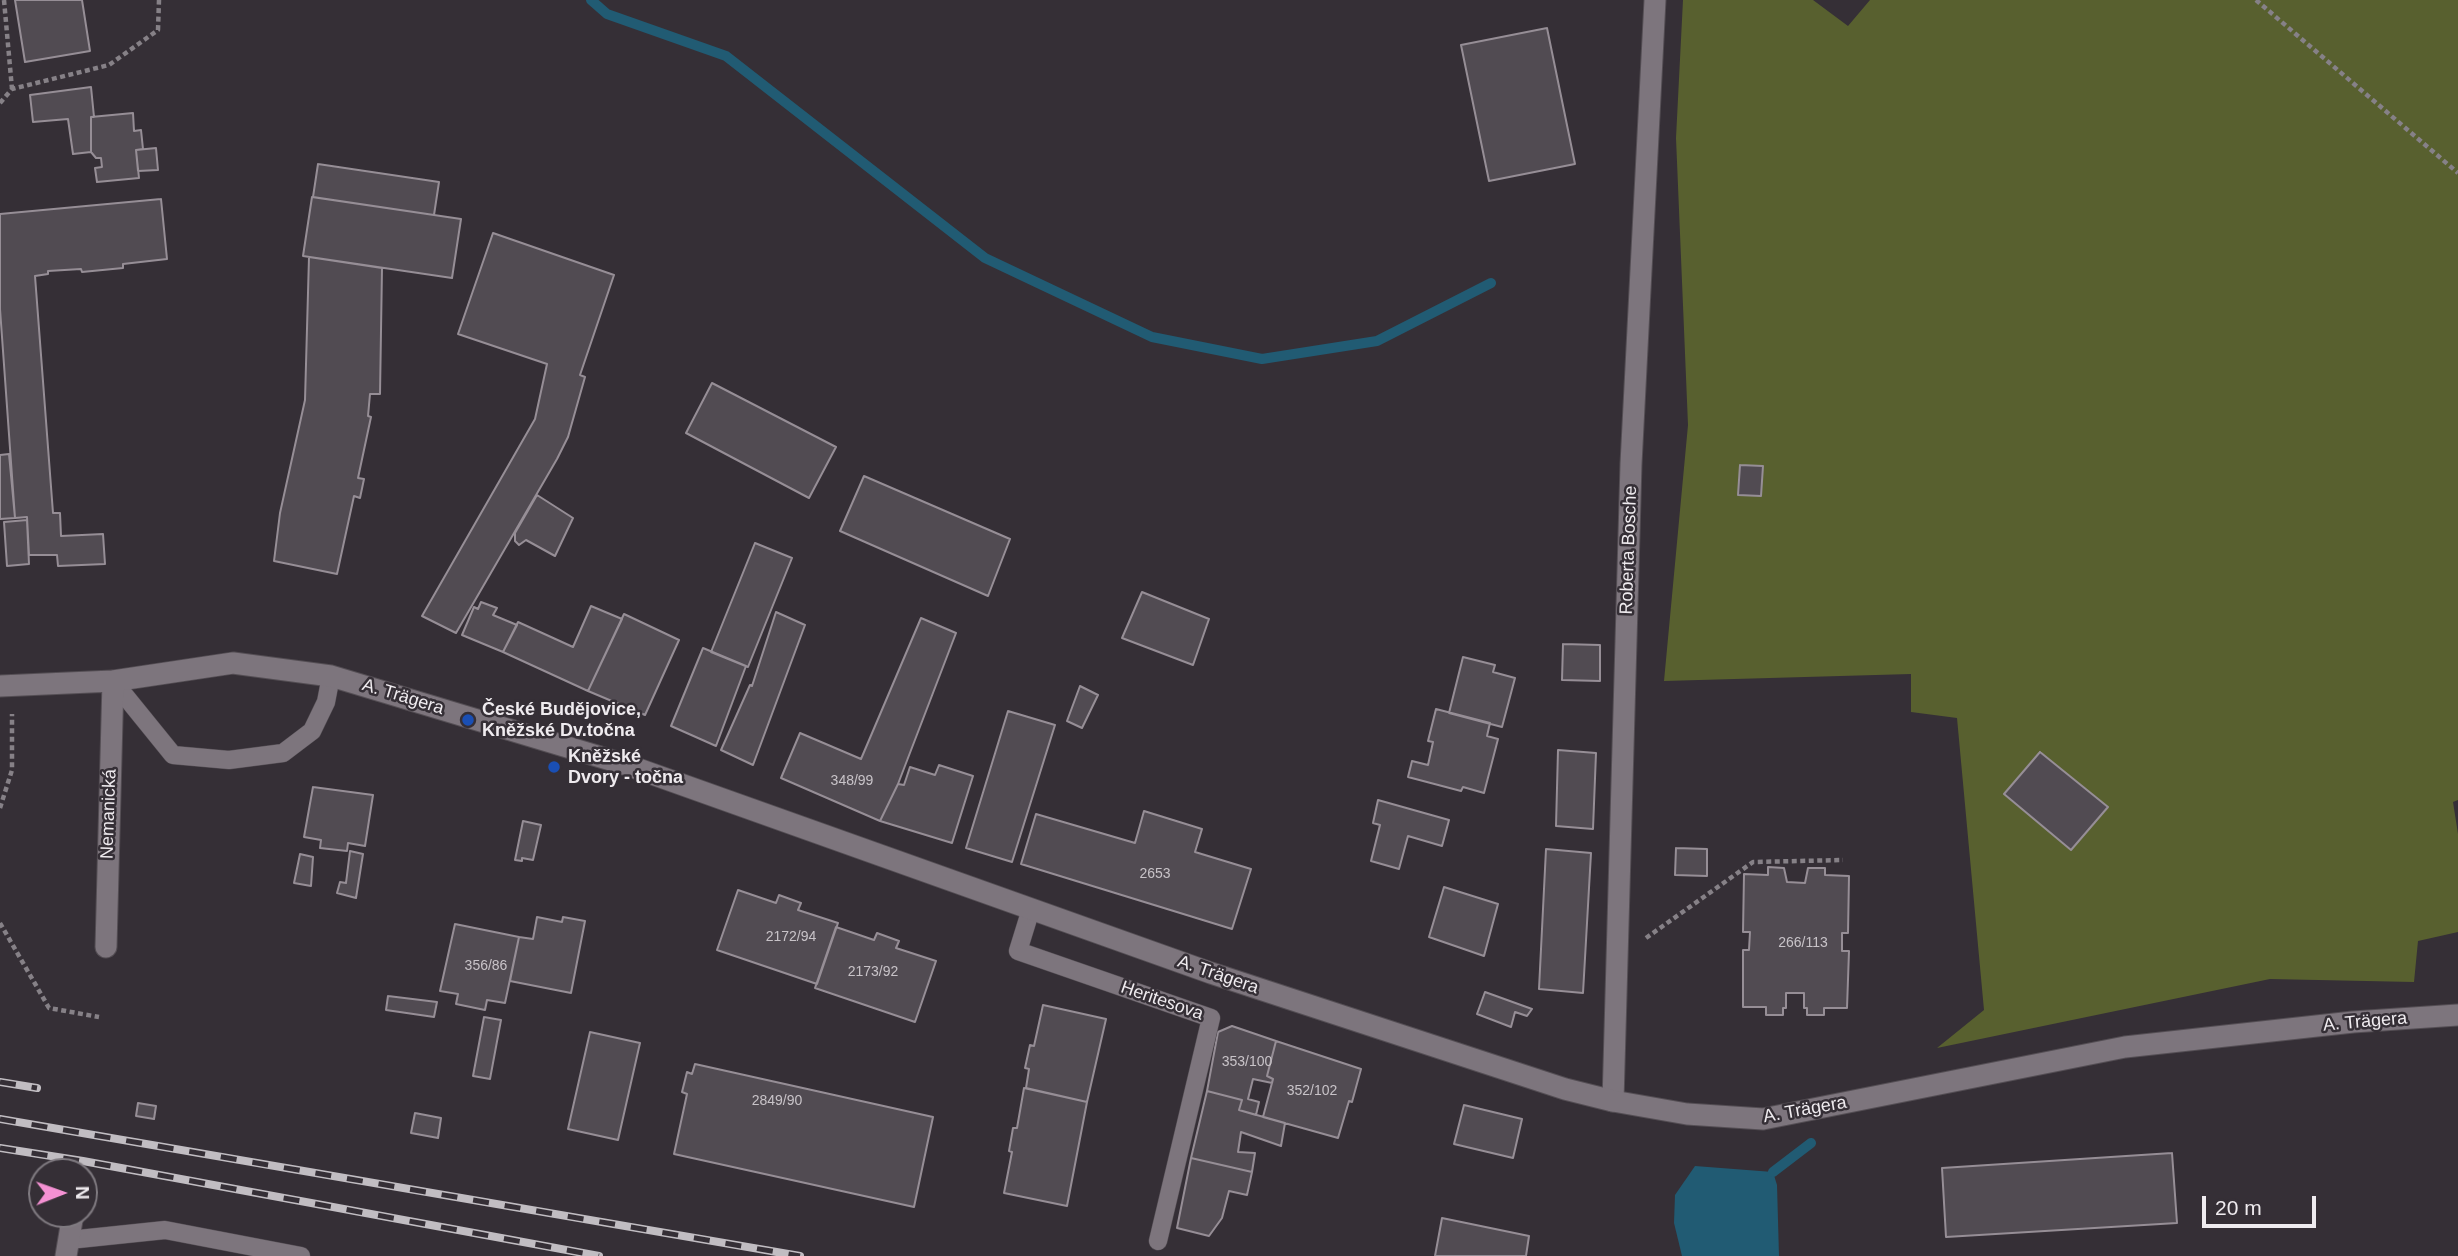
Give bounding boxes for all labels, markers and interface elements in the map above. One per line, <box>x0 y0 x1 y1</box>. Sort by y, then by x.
street label: Roberta Bosche <box>1616 485 1642 615</box>
street label: A. Trägera <box>360 674 446 720</box>
place label: České Budějovice, Kněžské Dv.točna <box>482 699 641 742</box>
marker: České Budějovice, Kněžské Dv.točna <box>460 712 476 728</box>
place label: Kněžské Dvory - točna <box>568 746 683 788</box>
marker: Kněžské Dvory - točna <box>546 759 562 775</box>
street label: Nemanická <box>97 769 121 859</box>
house number: 348/99 <box>831 773 873 789</box>
house number: 2653 <box>1139 866 1171 882</box>
house number: 2172/94 <box>766 929 816 945</box>
house number: 266/113 <box>1778 935 1828 951</box>
street label: A. Trägera <box>1175 951 1261 999</box>
house number: 356/86 <box>465 958 507 974</box>
house number: 2173/92 <box>848 964 898 980</box>
street label: Heritesova <box>1118 977 1206 1025</box>
street label: A. Trägera <box>2322 1008 2408 1036</box>
house number: 353/100 <box>1222 1054 1272 1070</box>
house number: 352/102 <box>1287 1083 1337 1099</box>
street label: A. Trägera <box>1762 1092 1848 1128</box>
house number: 2849/90 <box>752 1093 802 1109</box>
north arrow <box>28 1158 98 1228</box>
scale bar <box>2206 1182 2320 1226</box>
text: N <box>72 1186 93 1200</box>
text: 20 m <box>2215 1196 2262 1219</box>

